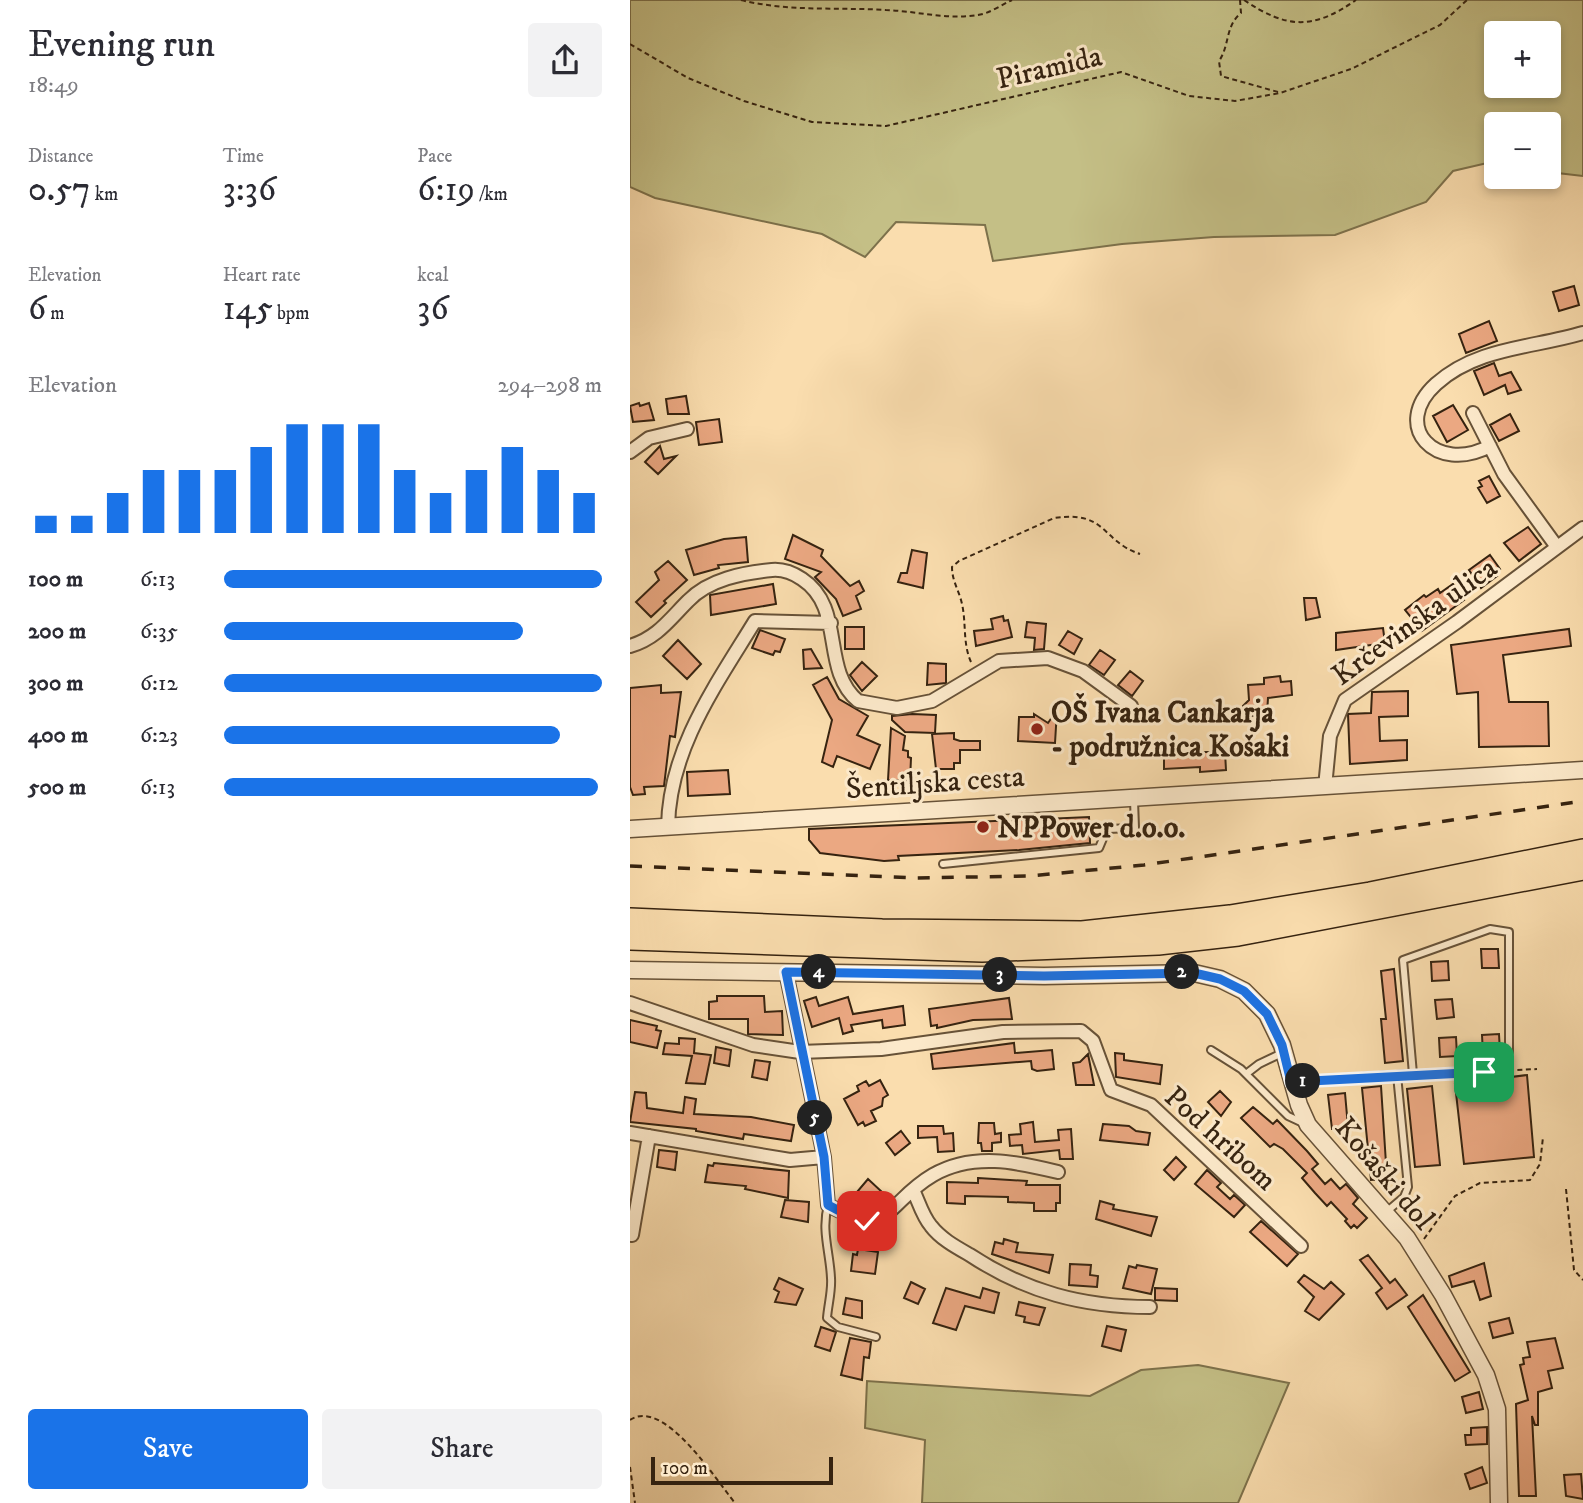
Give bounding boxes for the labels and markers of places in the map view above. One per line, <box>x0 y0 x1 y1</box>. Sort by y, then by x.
place label: OŠ Ivana Cankarja - podružnica Košaki <box>1051 692 1289 766</box>
marker: OŠ Ivana Cankarja - podružnica Košaki <box>1029 721 1045 737</box>
place label: NPPower d.o.o. <box>997 810 1185 847</box>
marker: NPPower d.o.o. <box>975 819 991 835</box>
pin: 4 <box>802 954 836 990</box>
pin: 2 <box>1164 954 1200 990</box>
pin: 3 <box>982 958 1018 992</box>
pin <box>1454 1042 1514 1102</box>
pin: 1 <box>1286 1064 1320 1098</box>
pin: 5 <box>798 1100 832 1136</box>
pin <box>837 1191 897 1251</box>

